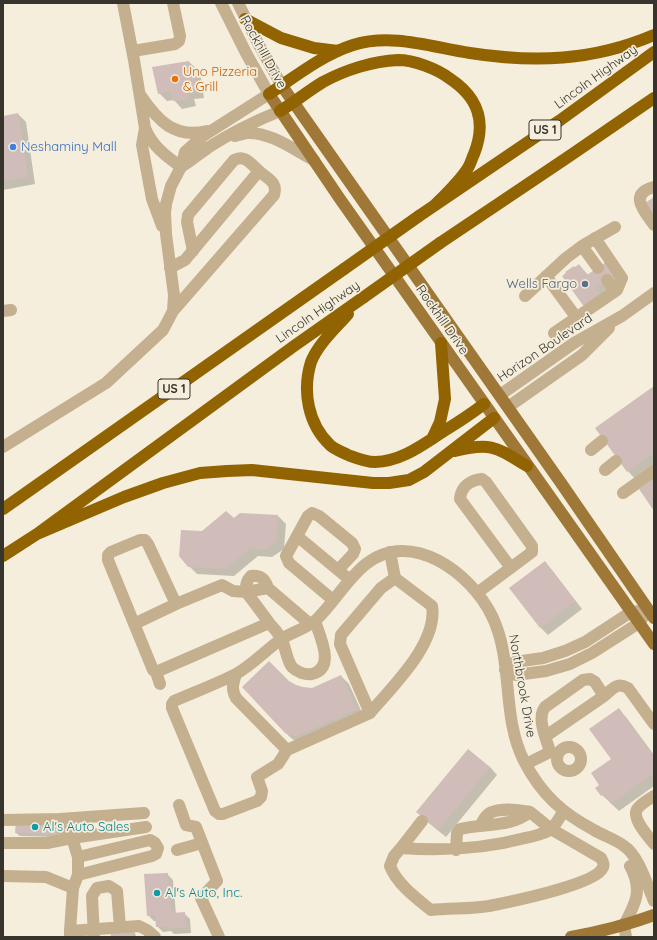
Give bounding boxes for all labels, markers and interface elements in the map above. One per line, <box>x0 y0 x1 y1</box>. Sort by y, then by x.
street label: Rockhill Drive <box>237 13 289 91</box>
street label: Lincoln Highway <box>552 42 640 112</box>
place label: Uno Pizzeria & Grill <box>183 64 257 95</box>
marker: Uno Pizzeria & Grill <box>170 74 180 84</box>
road number: US 1 <box>529 120 561 140</box>
place label: Neshaminy Mall <box>21 139 117 155</box>
marker: Neshaminy Mall <box>8 142 18 152</box>
place label: Wells Fargo <box>506 276 577 292</box>
street label: Lincoln Highway <box>273 277 363 347</box>
marker: Wells Fargo <box>580 279 590 289</box>
street label: Rockhill Drive <box>412 282 472 358</box>
street label: Horizon Boulevard <box>495 310 595 386</box>
road number: US 1 <box>158 379 190 399</box>
street label: Northbrook Drive <box>505 633 539 739</box>
place label: Al's Auto Sales <box>43 819 129 835</box>
marker: Al's Auto Sales <box>30 822 40 832</box>
place label: Al's Auto, Inc. <box>165 885 242 901</box>
marker: Al's Auto, Inc. <box>152 888 162 898</box>

